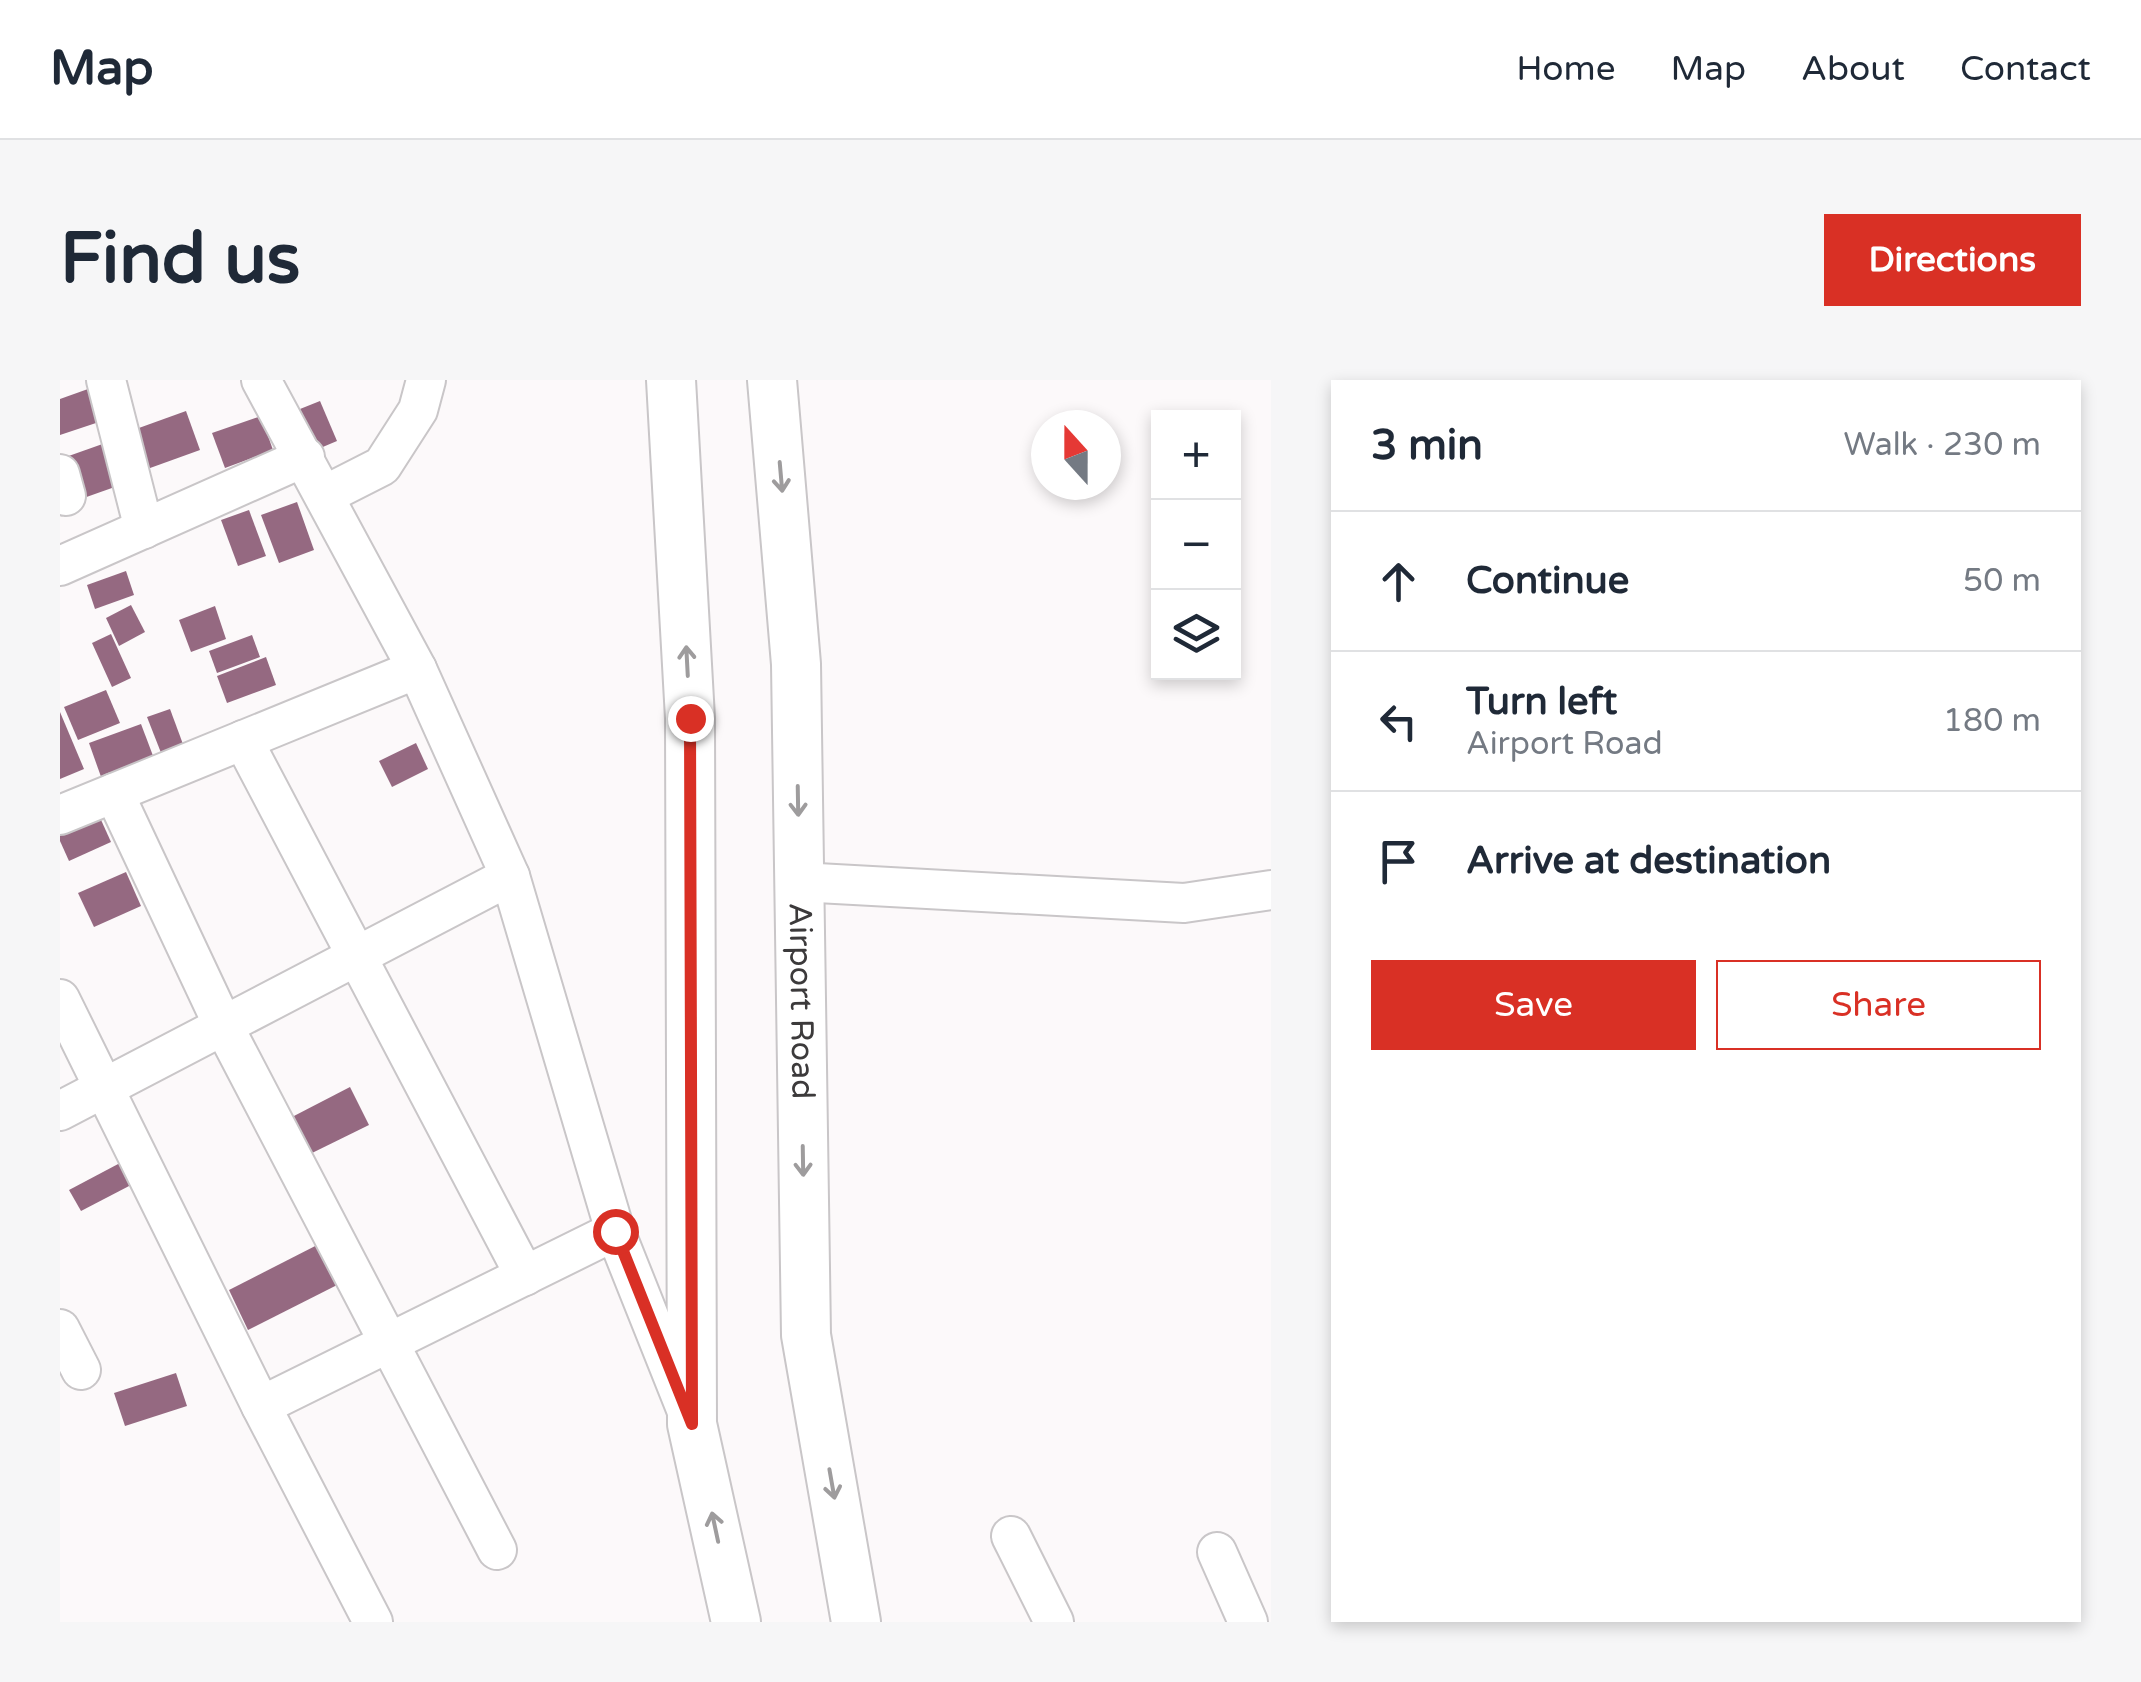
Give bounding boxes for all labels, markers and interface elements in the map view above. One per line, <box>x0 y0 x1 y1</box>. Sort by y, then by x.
text: Map <box>50 40 154 98</box>
text: Home <box>1516 48 1615 90</box>
text: Map <box>1670 48 1746 90</box>
text: About <box>1801 48 1905 90</box>
text: Contact <box>1960 48 2091 90</box>
button: Directions <box>1824 214 2081 306</box>
text: Find us <box>60 218 300 302</box>
north arrow <box>1031 410 1121 500</box>
map controls <box>1151 410 1241 680</box>
button: + <box>1151 410 1241 500</box>
text: 3 min <box>1371 420 1483 471</box>
text: Walk · 230 m <box>1844 426 2041 464</box>
one-way arrow <box>771 461 790 493</box>
button: − <box>1151 500 1241 590</box>
icon: ahead <box>1371 554 1426 609</box>
text: Continue <box>1466 558 1629 604</box>
text: 50 m <box>1963 562 2041 600</box>
button: layers <box>1151 590 1241 680</box>
one-way arrow <box>677 646 696 678</box>
text: Turn left <box>1466 679 1617 725</box>
icon: left <box>1371 694 1426 749</box>
route end <box>668 696 714 742</box>
text: 180 m <box>1943 702 2041 740</box>
text: Airport Road <box>1466 725 1663 763</box>
one-way arrow <box>788 784 808 817</box>
icon: arrive <box>1371 834 1426 889</box>
text: Arrive at destination <box>1466 838 1831 884</box>
street label: Airport Road <box>781 902 821 1100</box>
button: Save <box>1371 960 1696 1050</box>
button: Share <box>1716 960 2041 1050</box>
one-way arrow <box>794 1144 812 1177</box>
route start <box>593 1209 639 1255</box>
one-way arrow <box>823 1467 842 1500</box>
one-way arrow <box>705 1512 723 1544</box>

